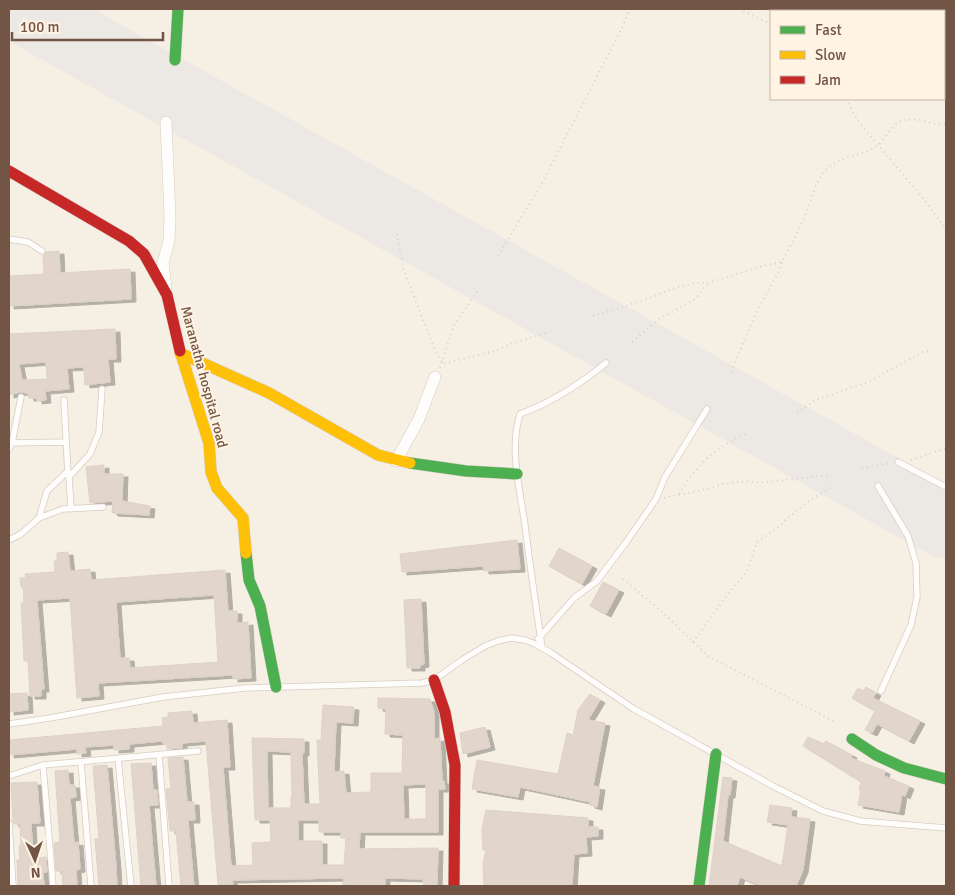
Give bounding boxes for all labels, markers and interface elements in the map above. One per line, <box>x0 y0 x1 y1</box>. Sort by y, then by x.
scale bar <box>12 10 164 42</box>
legend <box>770 10 945 100</box>
text: 100 m <box>20 18 60 36</box>
text: Fast <box>815 21 842 39</box>
text: Slow <box>815 46 846 64</box>
text: Jam <box>815 71 841 89</box>
street label: Maranatha hospital road <box>177 304 231 450</box>
north arrow <box>10 835 60 885</box>
text: N <box>30 864 41 881</box>

